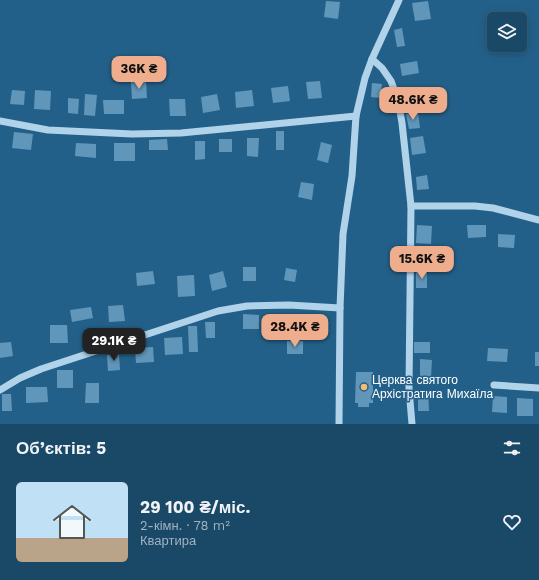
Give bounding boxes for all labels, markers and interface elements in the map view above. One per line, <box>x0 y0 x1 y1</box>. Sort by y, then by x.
map controls <box>487 12 527 52</box>
button: layers <box>487 12 527 52</box>
pin: 36K ₴ <box>111 56 167 90</box>
text: 36K ₴ <box>120 61 158 76</box>
pin: 48.6K ₴ <box>376 87 450 121</box>
text: 48.6K ₴ <box>388 92 438 107</box>
pin: 15.6K ₴ <box>385 246 459 280</box>
text: 15.6K ₴ <box>399 251 445 266</box>
pin: 28.4K ₴ <box>258 314 332 348</box>
text: 28.4K ₴ <box>270 319 320 334</box>
pin: 29.1K ₴ <box>77 328 151 362</box>
text: 29.1K ₴ <box>91 333 137 348</box>
place label: Церква святого Архістратига Михаїла <box>372 373 493 401</box>
marker: Церква святого Архістратига Михаїла <box>359 382 369 392</box>
icon: filters <box>501 437 523 459</box>
text: Об’єктів: 5 <box>16 438 106 458</box>
text: 29 100 ₴/міс. <box>140 497 250 517</box>
icon: home <box>48 498 96 546</box>
icon: heart <box>501 511 523 533</box>
text: 2-кімн. · 78 m² <box>140 518 230 533</box>
text: Квартира <box>140 533 196 548</box>

